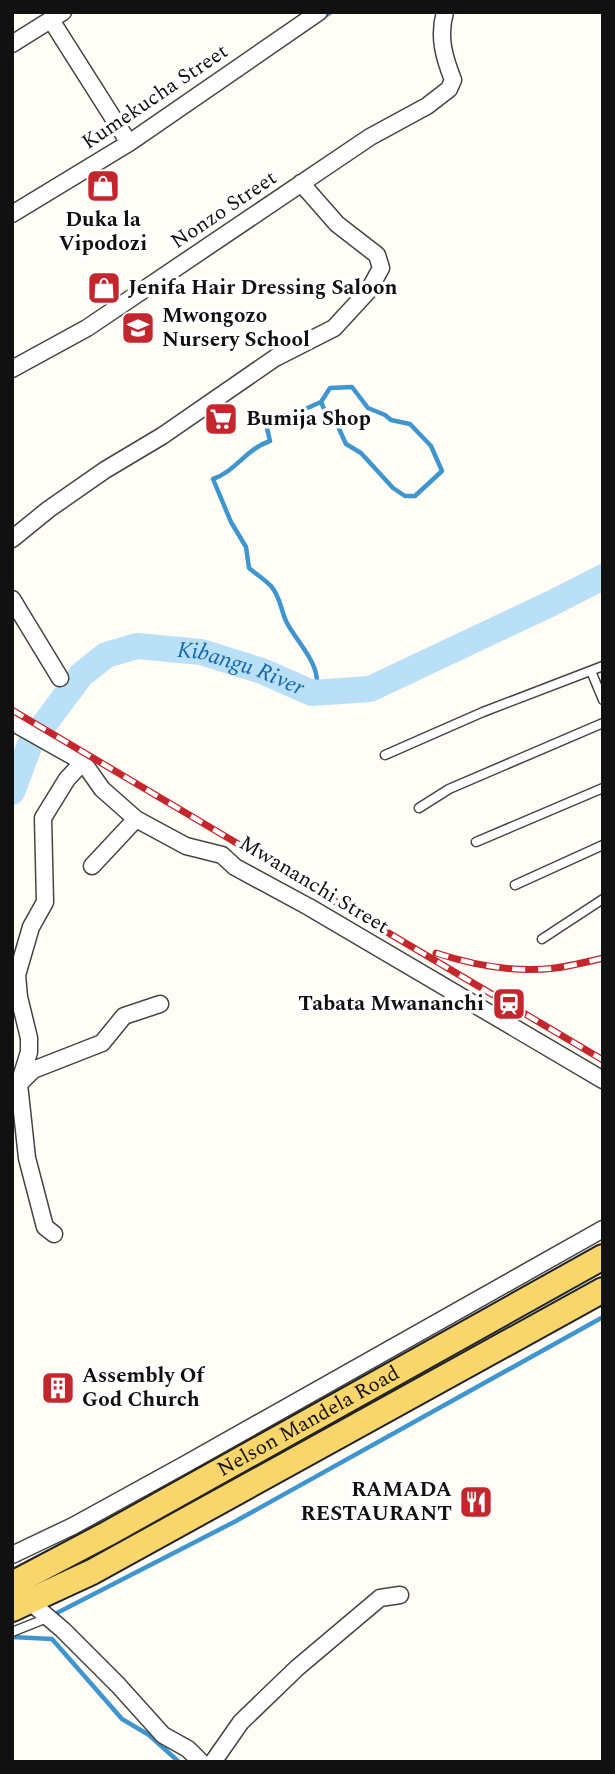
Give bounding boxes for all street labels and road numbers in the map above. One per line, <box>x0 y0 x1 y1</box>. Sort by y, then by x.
street label: Kumekucha Street <box>75 36 235 158</box>
street label: Nonzo Street <box>165 163 283 257</box>
street label: Mwananchi Street <box>233 828 395 942</box>
street label: Nelson Mandela Road <box>211 1358 406 1485</box>

